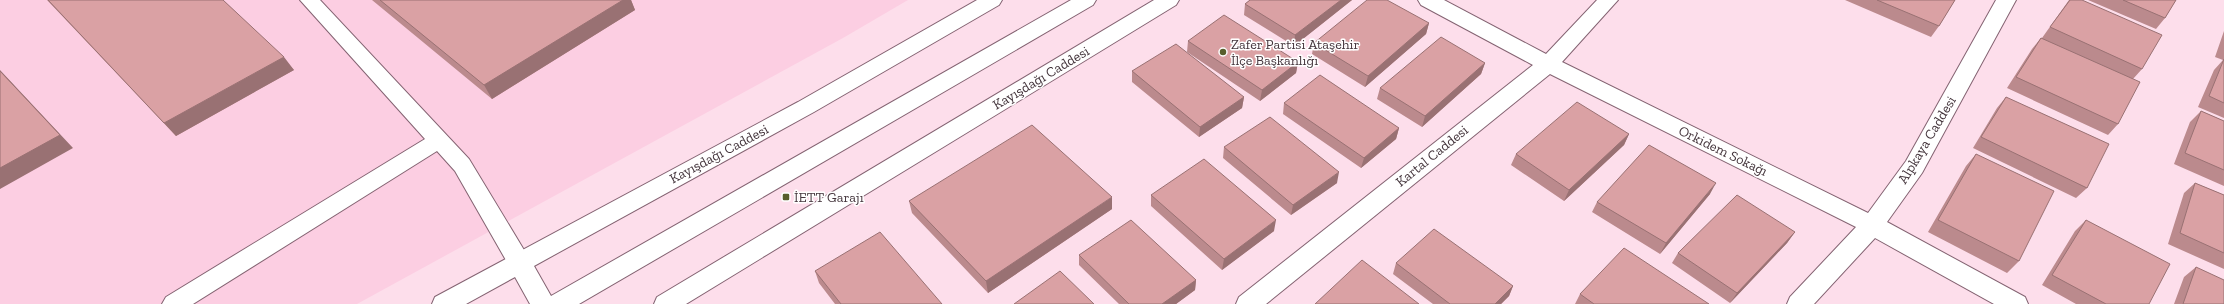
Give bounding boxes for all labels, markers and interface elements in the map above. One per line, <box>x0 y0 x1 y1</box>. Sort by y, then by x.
place label: Zafer Partisi Ataşehir İlçe Başkanlığı <box>1231 36 1359 69</box>
street label: Kayışdağı Caddesi <box>990 42 1092 114</box>
marker: Zafer Partisi Ataşehir İlçe Başkanlığı <box>1218 47 1228 57</box>
street label: Alpkaya Caddesi <box>1894 93 1960 187</box>
street label: Kayışdağı Caddesi <box>667 121 771 187</box>
street label: Kartal Caddesi <box>1392 122 1472 190</box>
street label: Orkidem Sokağı <box>1676 122 1770 180</box>
place label: İETT Garajı <box>794 189 864 206</box>
marker: İETT Garajı <box>781 192 791 202</box>

